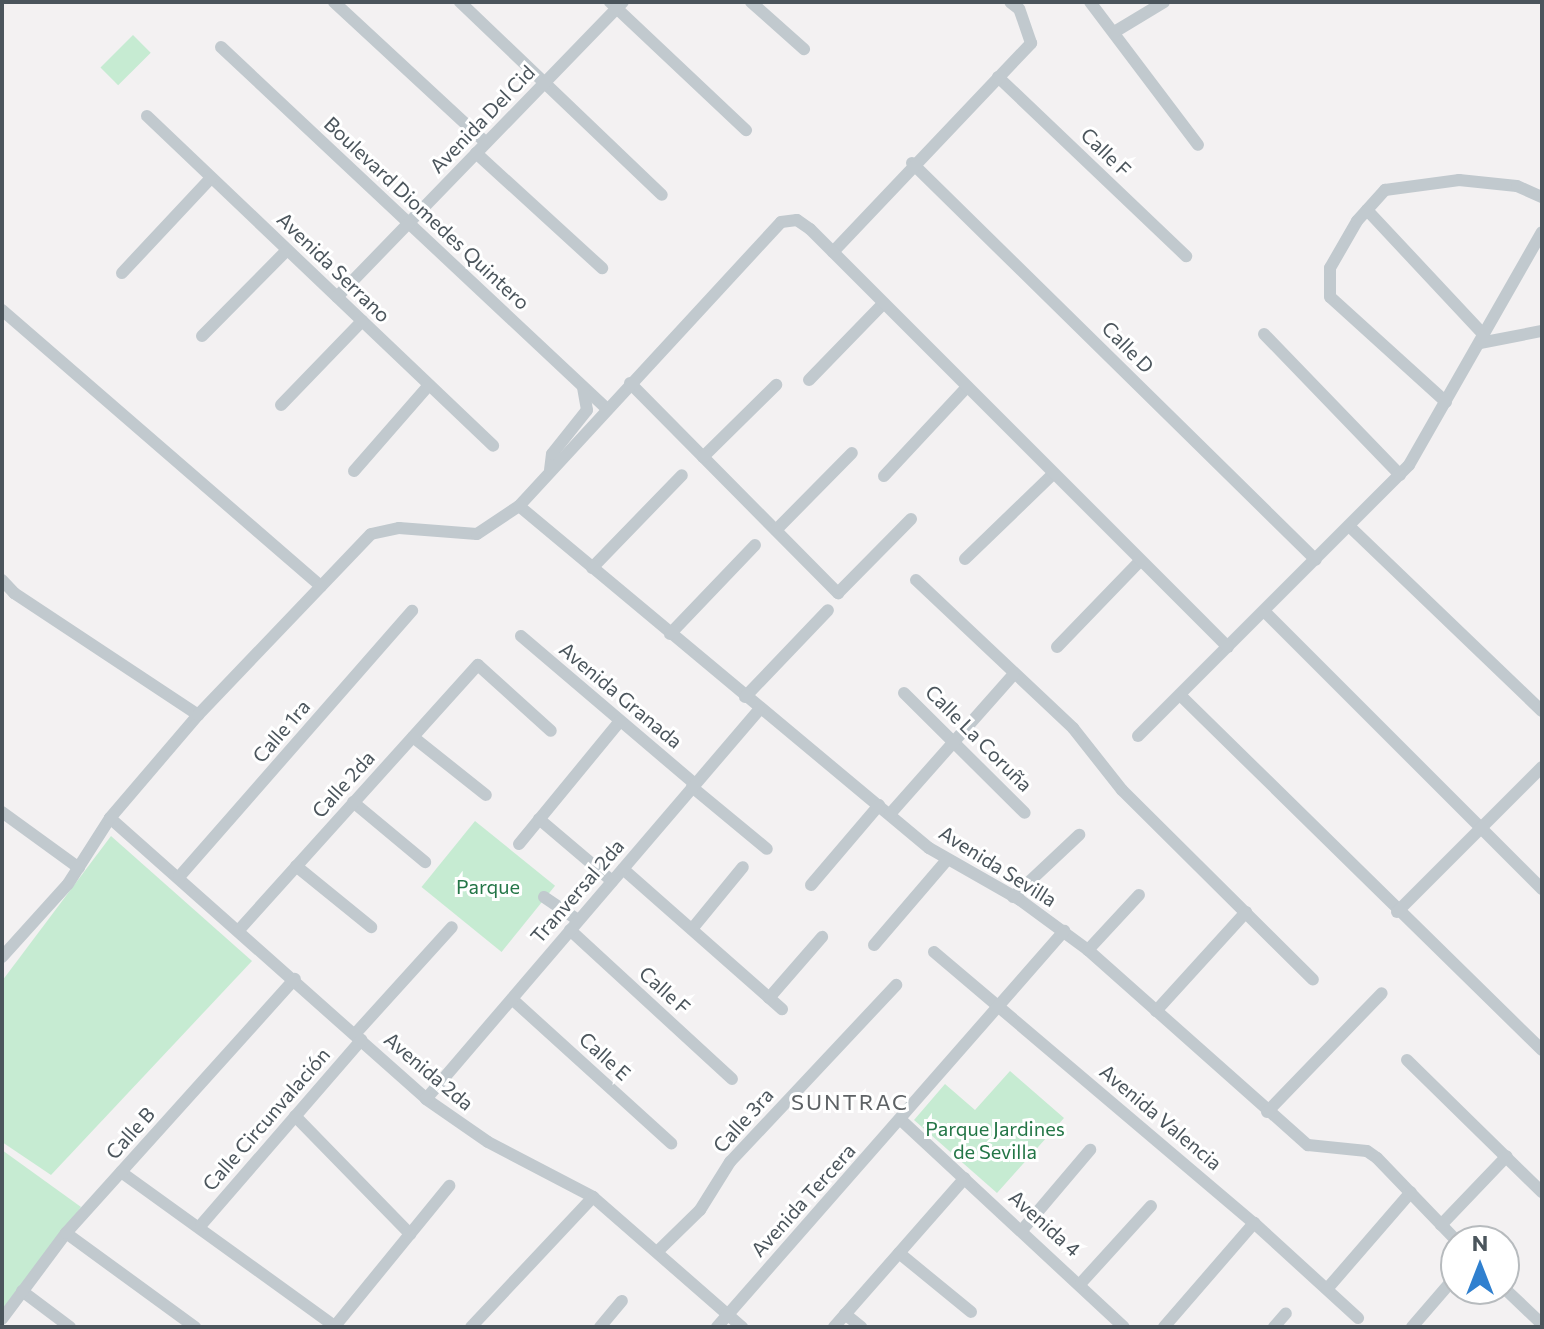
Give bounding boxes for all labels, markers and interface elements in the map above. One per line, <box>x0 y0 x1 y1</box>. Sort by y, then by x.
street label: Avenida Del Cid <box>425 60 539 178</box>
street label: Boulevard Diomedes Quintero <box>319 111 535 315</box>
street label: Calle F <box>1076 122 1136 182</box>
street label: Avenida Serrano <box>272 207 396 327</box>
street label: Calle D <box>1097 316 1159 378</box>
street label: Avenida Granada <box>555 637 687 753</box>
street label: Calle La Coruña <box>921 680 1037 796</box>
street label: Calle 1ra <box>247 695 315 767</box>
street label: Calle 2da <box>307 746 379 822</box>
street label: Avenida Sevilla <box>935 820 1061 912</box>
street label: Tranversal 2da <box>525 834 629 948</box>
park label: Parque <box>456 874 520 898</box>
street label: Calle F <box>635 961 695 1019</box>
street label: Avenida 2da <box>380 1027 478 1115</box>
street label: Calle E <box>574 1027 636 1085</box>
street label: Calle Circunvalación <box>197 1042 335 1196</box>
street label: Avenida Valencia <box>1095 1059 1227 1175</box>
street label: Calle 3ra <box>708 1083 778 1157</box>
district label: SUNTRAC <box>791 1089 909 1115</box>
street label: Calle B <box>100 1102 160 1164</box>
park label: Parque Jardines de Sevilla <box>925 1117 1065 1164</box>
street label: Avenida Tercera <box>746 1138 860 1262</box>
street label: Avenida 4 <box>1004 1185 1086 1261</box>
north arrow <box>1440 1225 1520 1305</box>
text: N <box>1472 1229 1488 1256</box>

